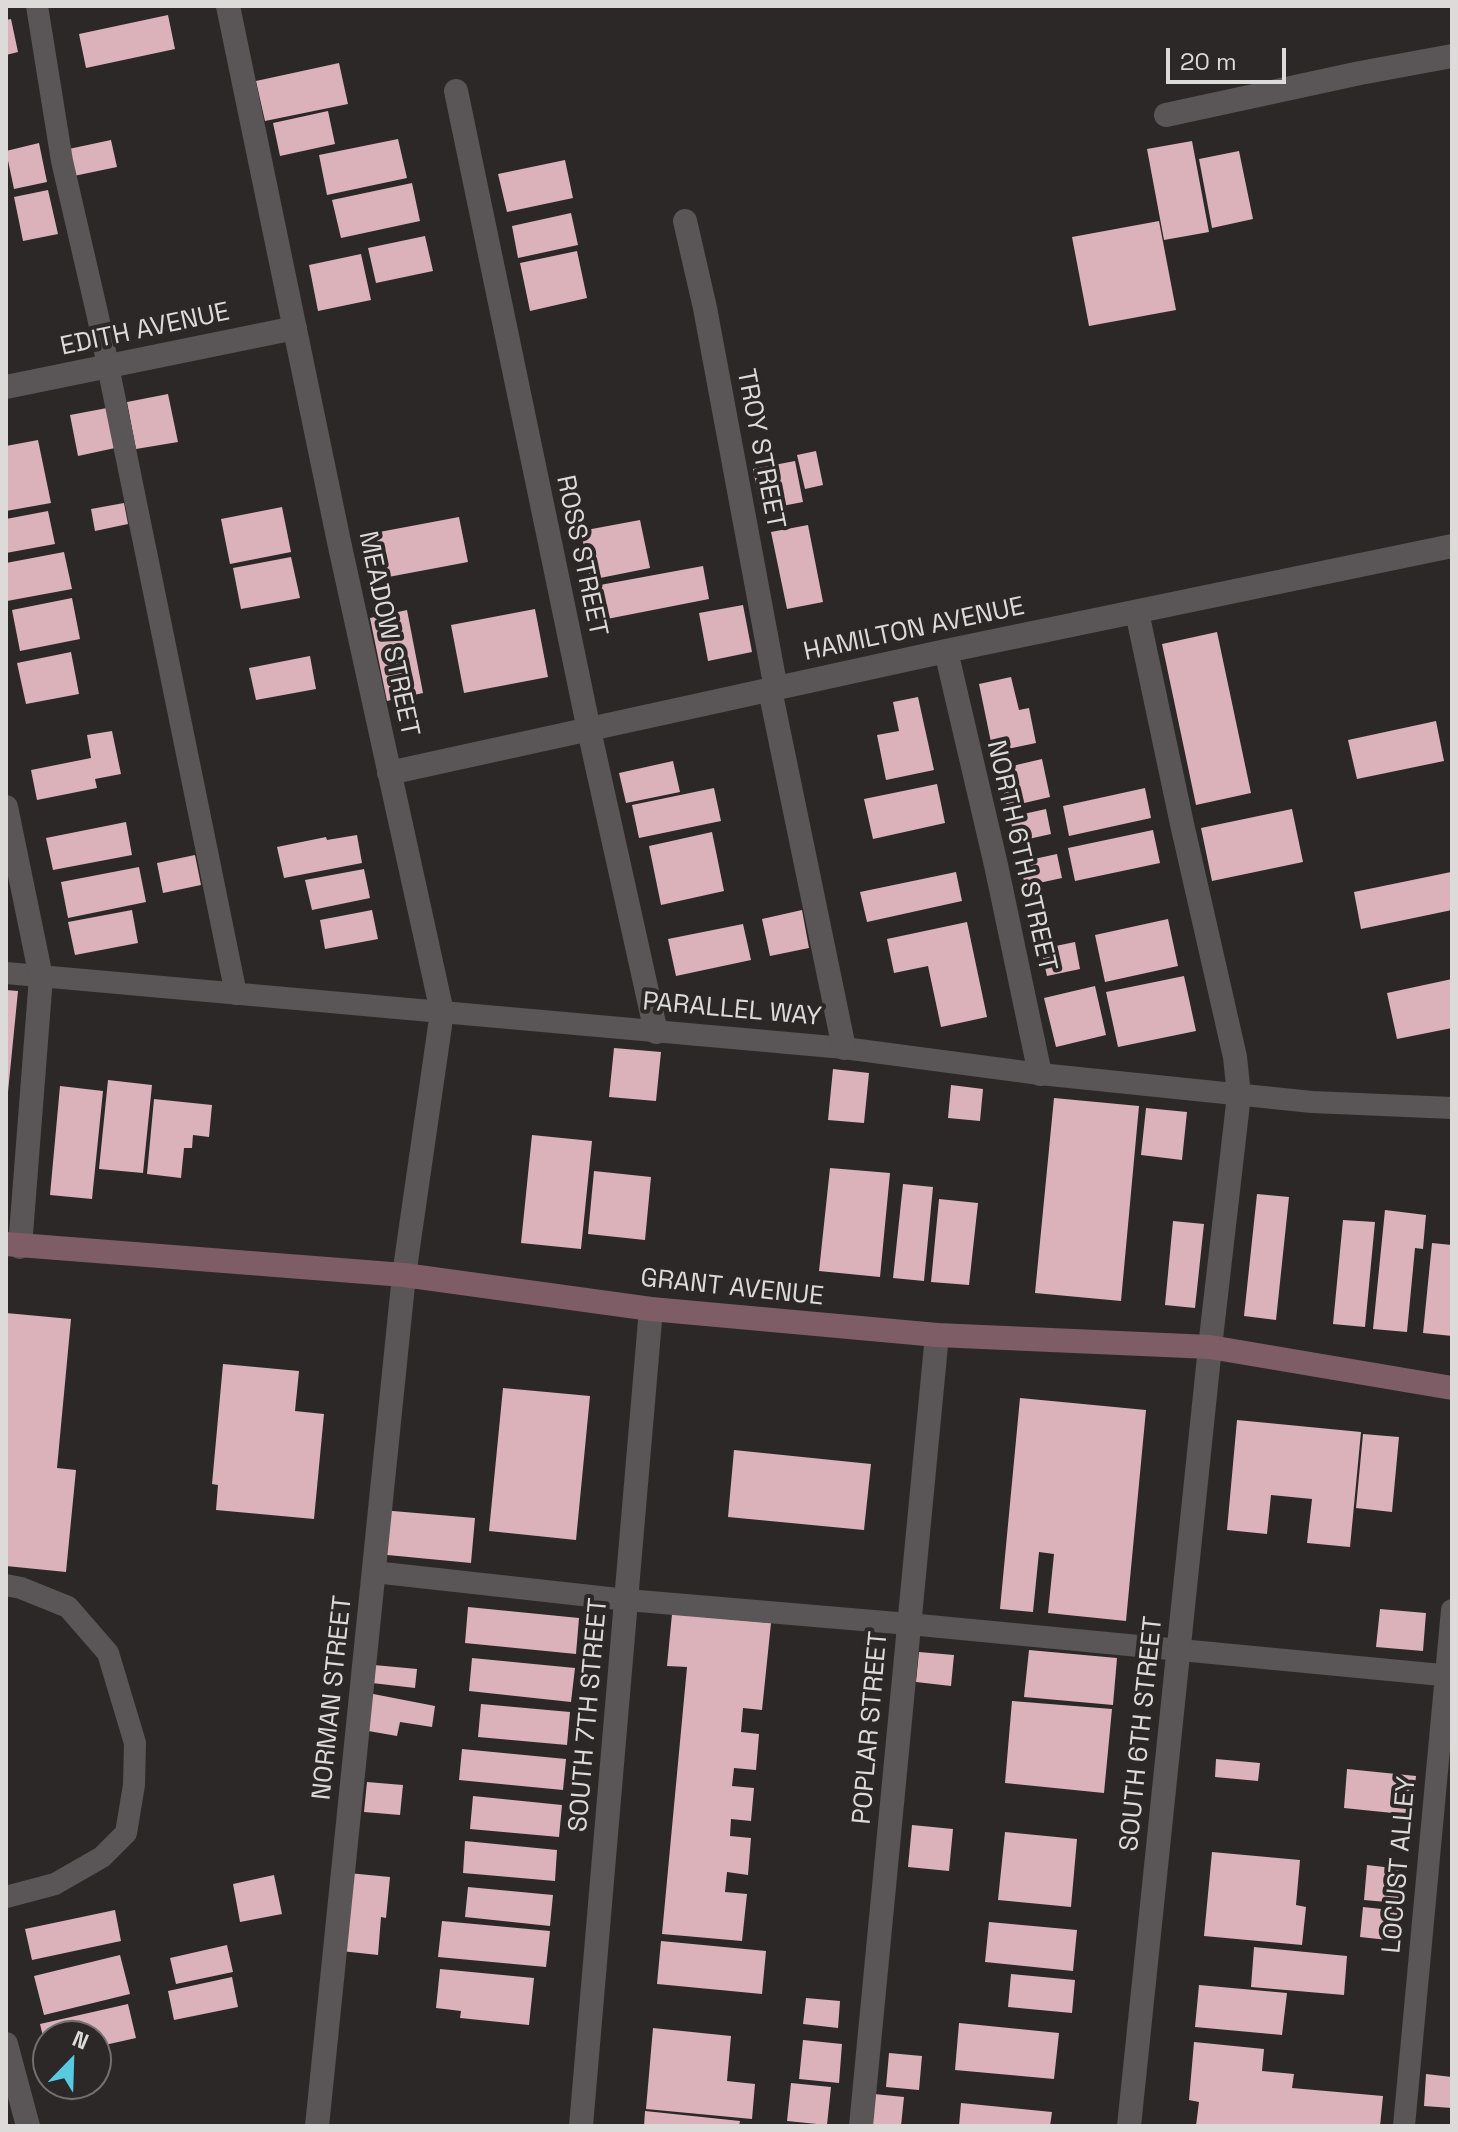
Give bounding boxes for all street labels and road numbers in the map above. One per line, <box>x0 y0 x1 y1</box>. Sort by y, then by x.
street label: EDITH AVENUE <box>58 297 232 363</box>
street label: TROY STREET <box>729 366 791 532</box>
street label: ROSS STREET <box>549 473 613 639</box>
street label: MEADOW STREET <box>351 529 425 739</box>
street label: HAMILTON AVENUE <box>801 591 1027 669</box>
street label: NORTH 6TH STREET <box>979 737 1063 975</box>
street label: PARALLEL WAY <box>641 987 823 1033</box>
street label: GRANT AVENUE <box>639 1263 825 1313</box>
street label: NORMAN STREET <box>307 1594 359 1802</box>
street label: SOUTH 7TH STREET <box>563 1597 615 1833</box>
street label: SOUTH 6TH STREET <box>1114 1615 1170 1853</box>
street label: POPLAR STREET <box>847 1630 895 1826</box>
street label: LOCUST ALLEY <box>1377 1775 1423 1955</box>

